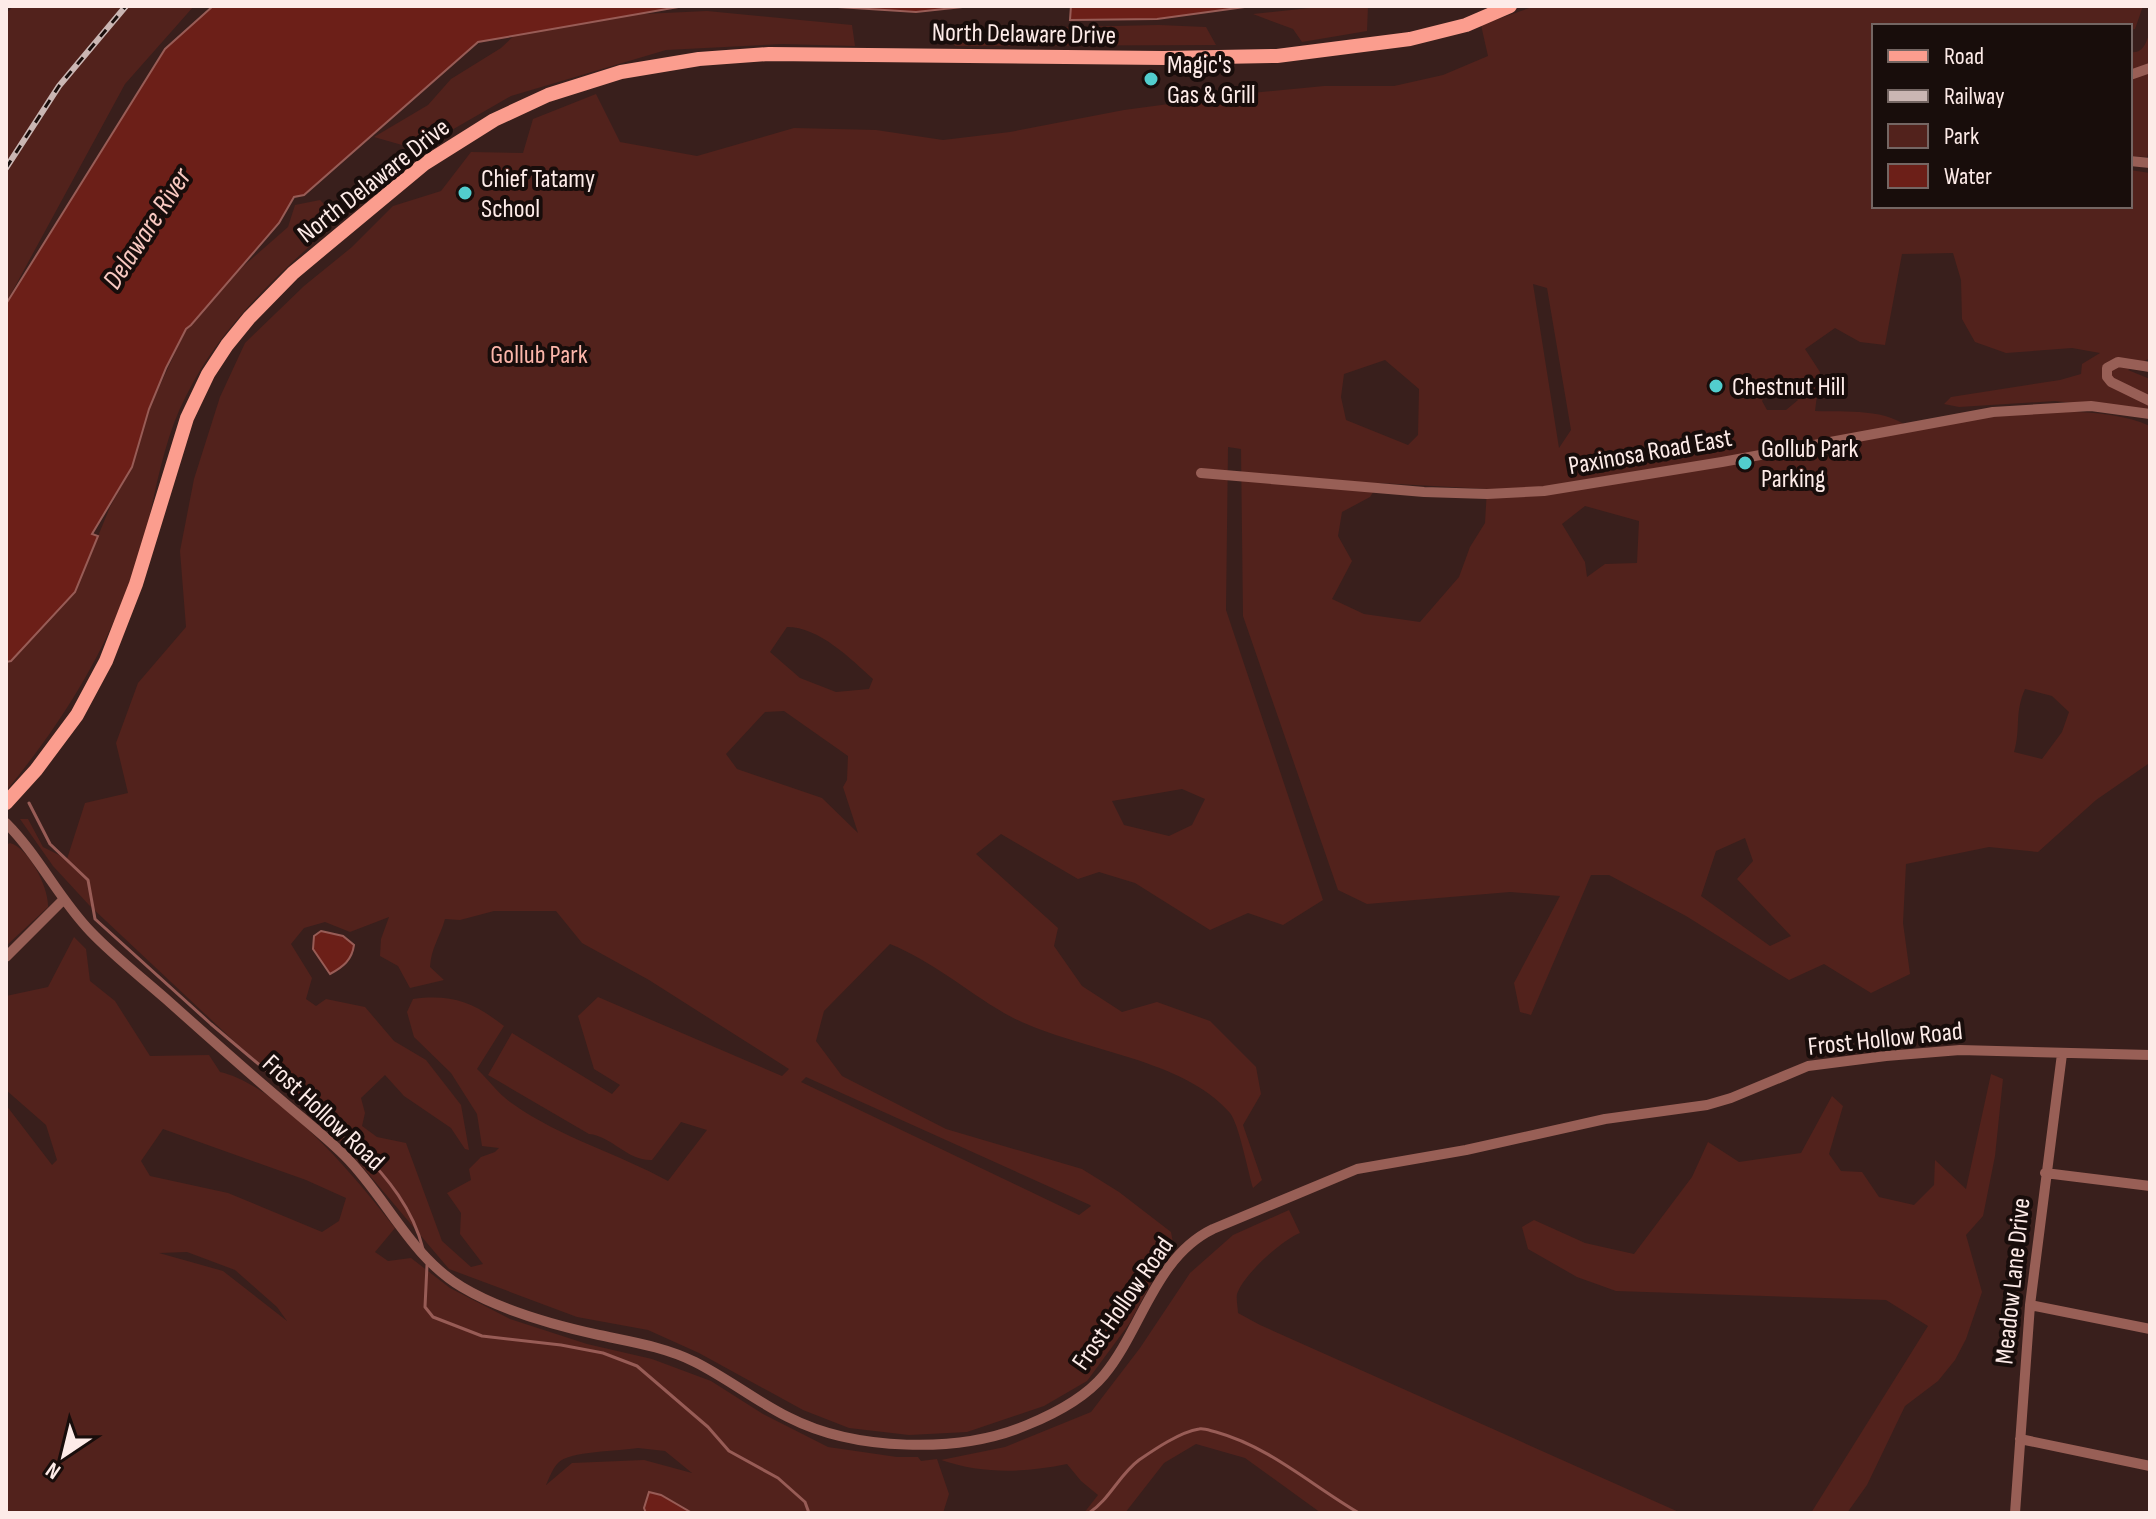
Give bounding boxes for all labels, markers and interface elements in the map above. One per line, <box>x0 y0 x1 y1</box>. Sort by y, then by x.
street label: North Delaware Drive <box>932 17 1116 52</box>
legend <box>1872 24 2132 208</box>
text: Road <box>1944 42 1984 71</box>
place label: Magic's Gas & Grill <box>1167 50 1256 111</box>
marker: Magic's Gas & Grill <box>1142 70 1160 88</box>
text: Railway <box>1944 82 2004 111</box>
street label: North Delaware Drive <box>292 112 456 250</box>
text: Park <box>1944 122 1979 151</box>
water label: Delaware River <box>96 161 199 295</box>
text: Water <box>1944 162 1992 191</box>
place label: Chief Tatamy School <box>481 164 595 225</box>
marker: Chief Tatamy School <box>456 184 474 202</box>
park label: Gollub Park <box>490 340 588 371</box>
place label: Chestnut Hill <box>1732 372 1845 403</box>
marker: Chestnut Hill <box>1707 377 1725 395</box>
street label: Paxinosa Road East <box>1566 423 1735 482</box>
place label: Gollub Park Parking <box>1761 434 1858 495</box>
marker: Gollub Park Parking <box>1736 454 1754 472</box>
street label: Frost Hollow Road <box>1806 1016 1964 1063</box>
street label: Frost Hollow Road <box>256 1049 390 1177</box>
street label: Meadow Lane Drive <box>1989 1197 2038 1366</box>
street label: Frost Hollow Road <box>1066 1231 1181 1376</box>
north arrow <box>24 1415 104 1495</box>
text: N <box>41 1456 66 1485</box>

